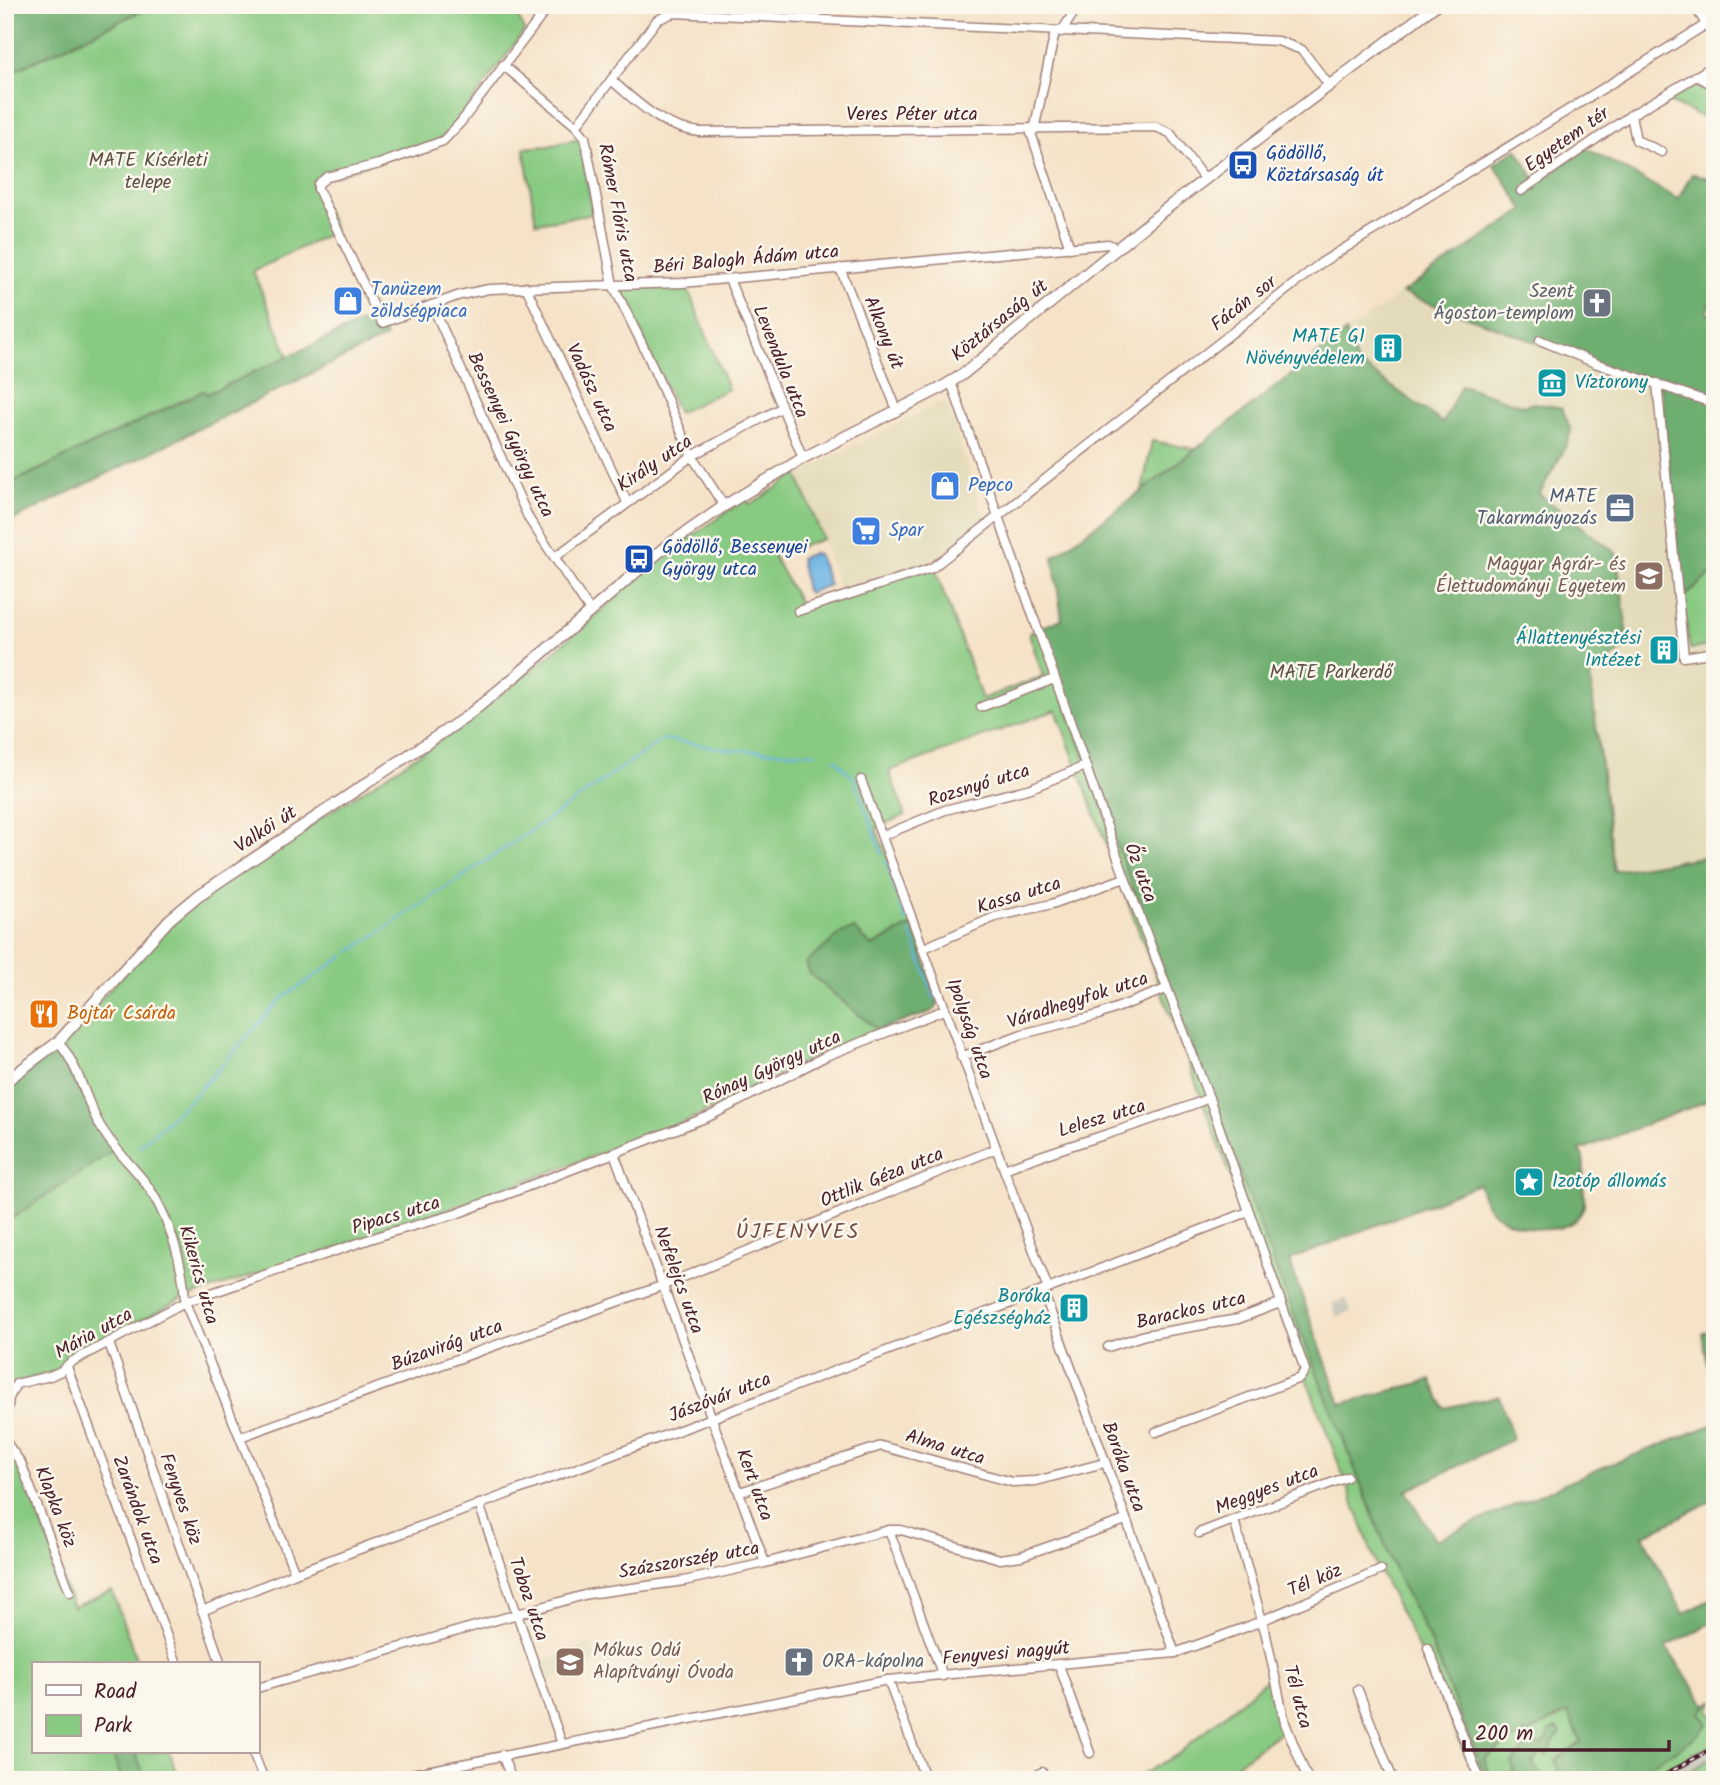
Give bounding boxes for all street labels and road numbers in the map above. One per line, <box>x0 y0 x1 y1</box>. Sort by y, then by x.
street label: Egyetem tér <box>1518 99 1617 180</box>
street label: Veres Péter utca <box>846 100 978 130</box>
street label: Rómer Flóris utca <box>589 141 645 285</box>
street label: Béri Balogh Ádám utca <box>652 237 840 283</box>
street label: Fácán sor <box>1204 267 1285 340</box>
street label: Köztársaság út <box>945 272 1056 370</box>
street label: Alkony út <box>855 292 912 375</box>
street label: Levendula utca <box>744 301 816 423</box>
street label: Vadász utca <box>557 338 625 438</box>
street label: Bessenyei György utca <box>458 347 562 523</box>
street label: Király utca <box>611 428 699 500</box>
street label: Rozsnyó utca <box>924 756 1034 816</box>
street label: Valkói út <box>229 798 304 862</box>
street label: Őz utca <box>1115 839 1165 907</box>
street label: Kassa utca <box>973 869 1065 923</box>
street label: Váradhegyfok utca <box>1004 964 1152 1038</box>
street label: Ipolyság utca <box>938 975 1000 1083</box>
street label: Rónay György utca <box>698 1023 846 1113</box>
street label: Lelesz utca <box>1055 1091 1149 1147</box>
street label: Ottlik Géza utca <box>816 1140 948 1216</box>
street label: Pipacs utca <box>348 1188 444 1244</box>
street label: Kikerics utca <box>170 1222 226 1328</box>
street label: Nefelejcs utca <box>645 1222 711 1338</box>
street label: Barackos utca <box>1133 1284 1249 1338</box>
street label: Mária utca <box>49 1300 139 1368</box>
street label: Búzavirág utca <box>387 1312 507 1380</box>
street label: Jászóvár utca <box>664 1365 776 1431</box>
street label: Boróka utca <box>1093 1417 1153 1517</box>
street label: Alma utca <box>902 1422 988 1474</box>
street label: Kert utca <box>727 1445 781 1525</box>
street label: Fenyves köz <box>150 1449 210 1549</box>
street label: Zarándok utca <box>103 1451 171 1569</box>
street label: Meggyes utca <box>1211 1457 1323 1523</box>
street label: Klapka köz <box>26 1462 84 1552</box>
street label: Százszorszép utca <box>616 1534 762 1588</box>
street label: Toboz utca <box>500 1553 556 1645</box>
street label: Tél köz <box>1283 1556 1347 1606</box>
street label: Fenyvesi nagyút <box>941 1633 1072 1675</box>
street label: Tél utca <box>1274 1662 1320 1732</box>

